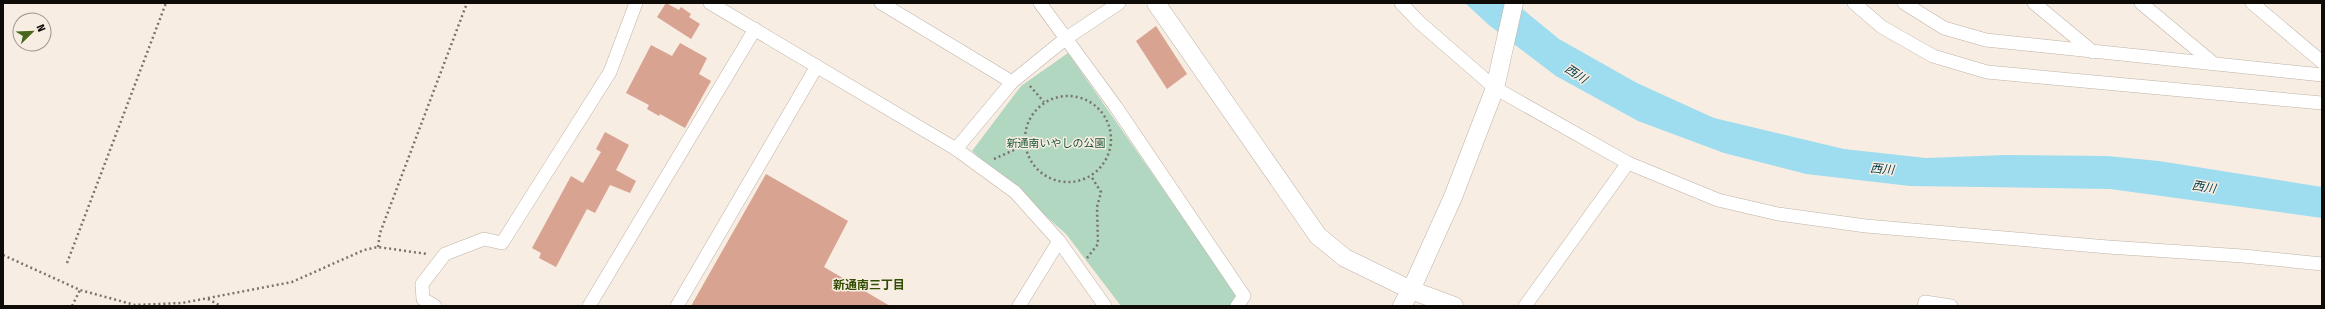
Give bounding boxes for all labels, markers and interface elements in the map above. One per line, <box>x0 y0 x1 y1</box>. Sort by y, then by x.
north arrow <box>12 12 52 52</box>
text: N <box>33 23 48 34</box>
water label: 西川 <box>1562 62 1592 87</box>
park label: 新通南いやしの公園 <box>1007 137 1106 150</box>
water label: 西川 <box>1869 161 1897 177</box>
water label: 西川 <box>2191 178 2219 196</box>
district label: 新通南三丁目 <box>833 278 905 292</box>

